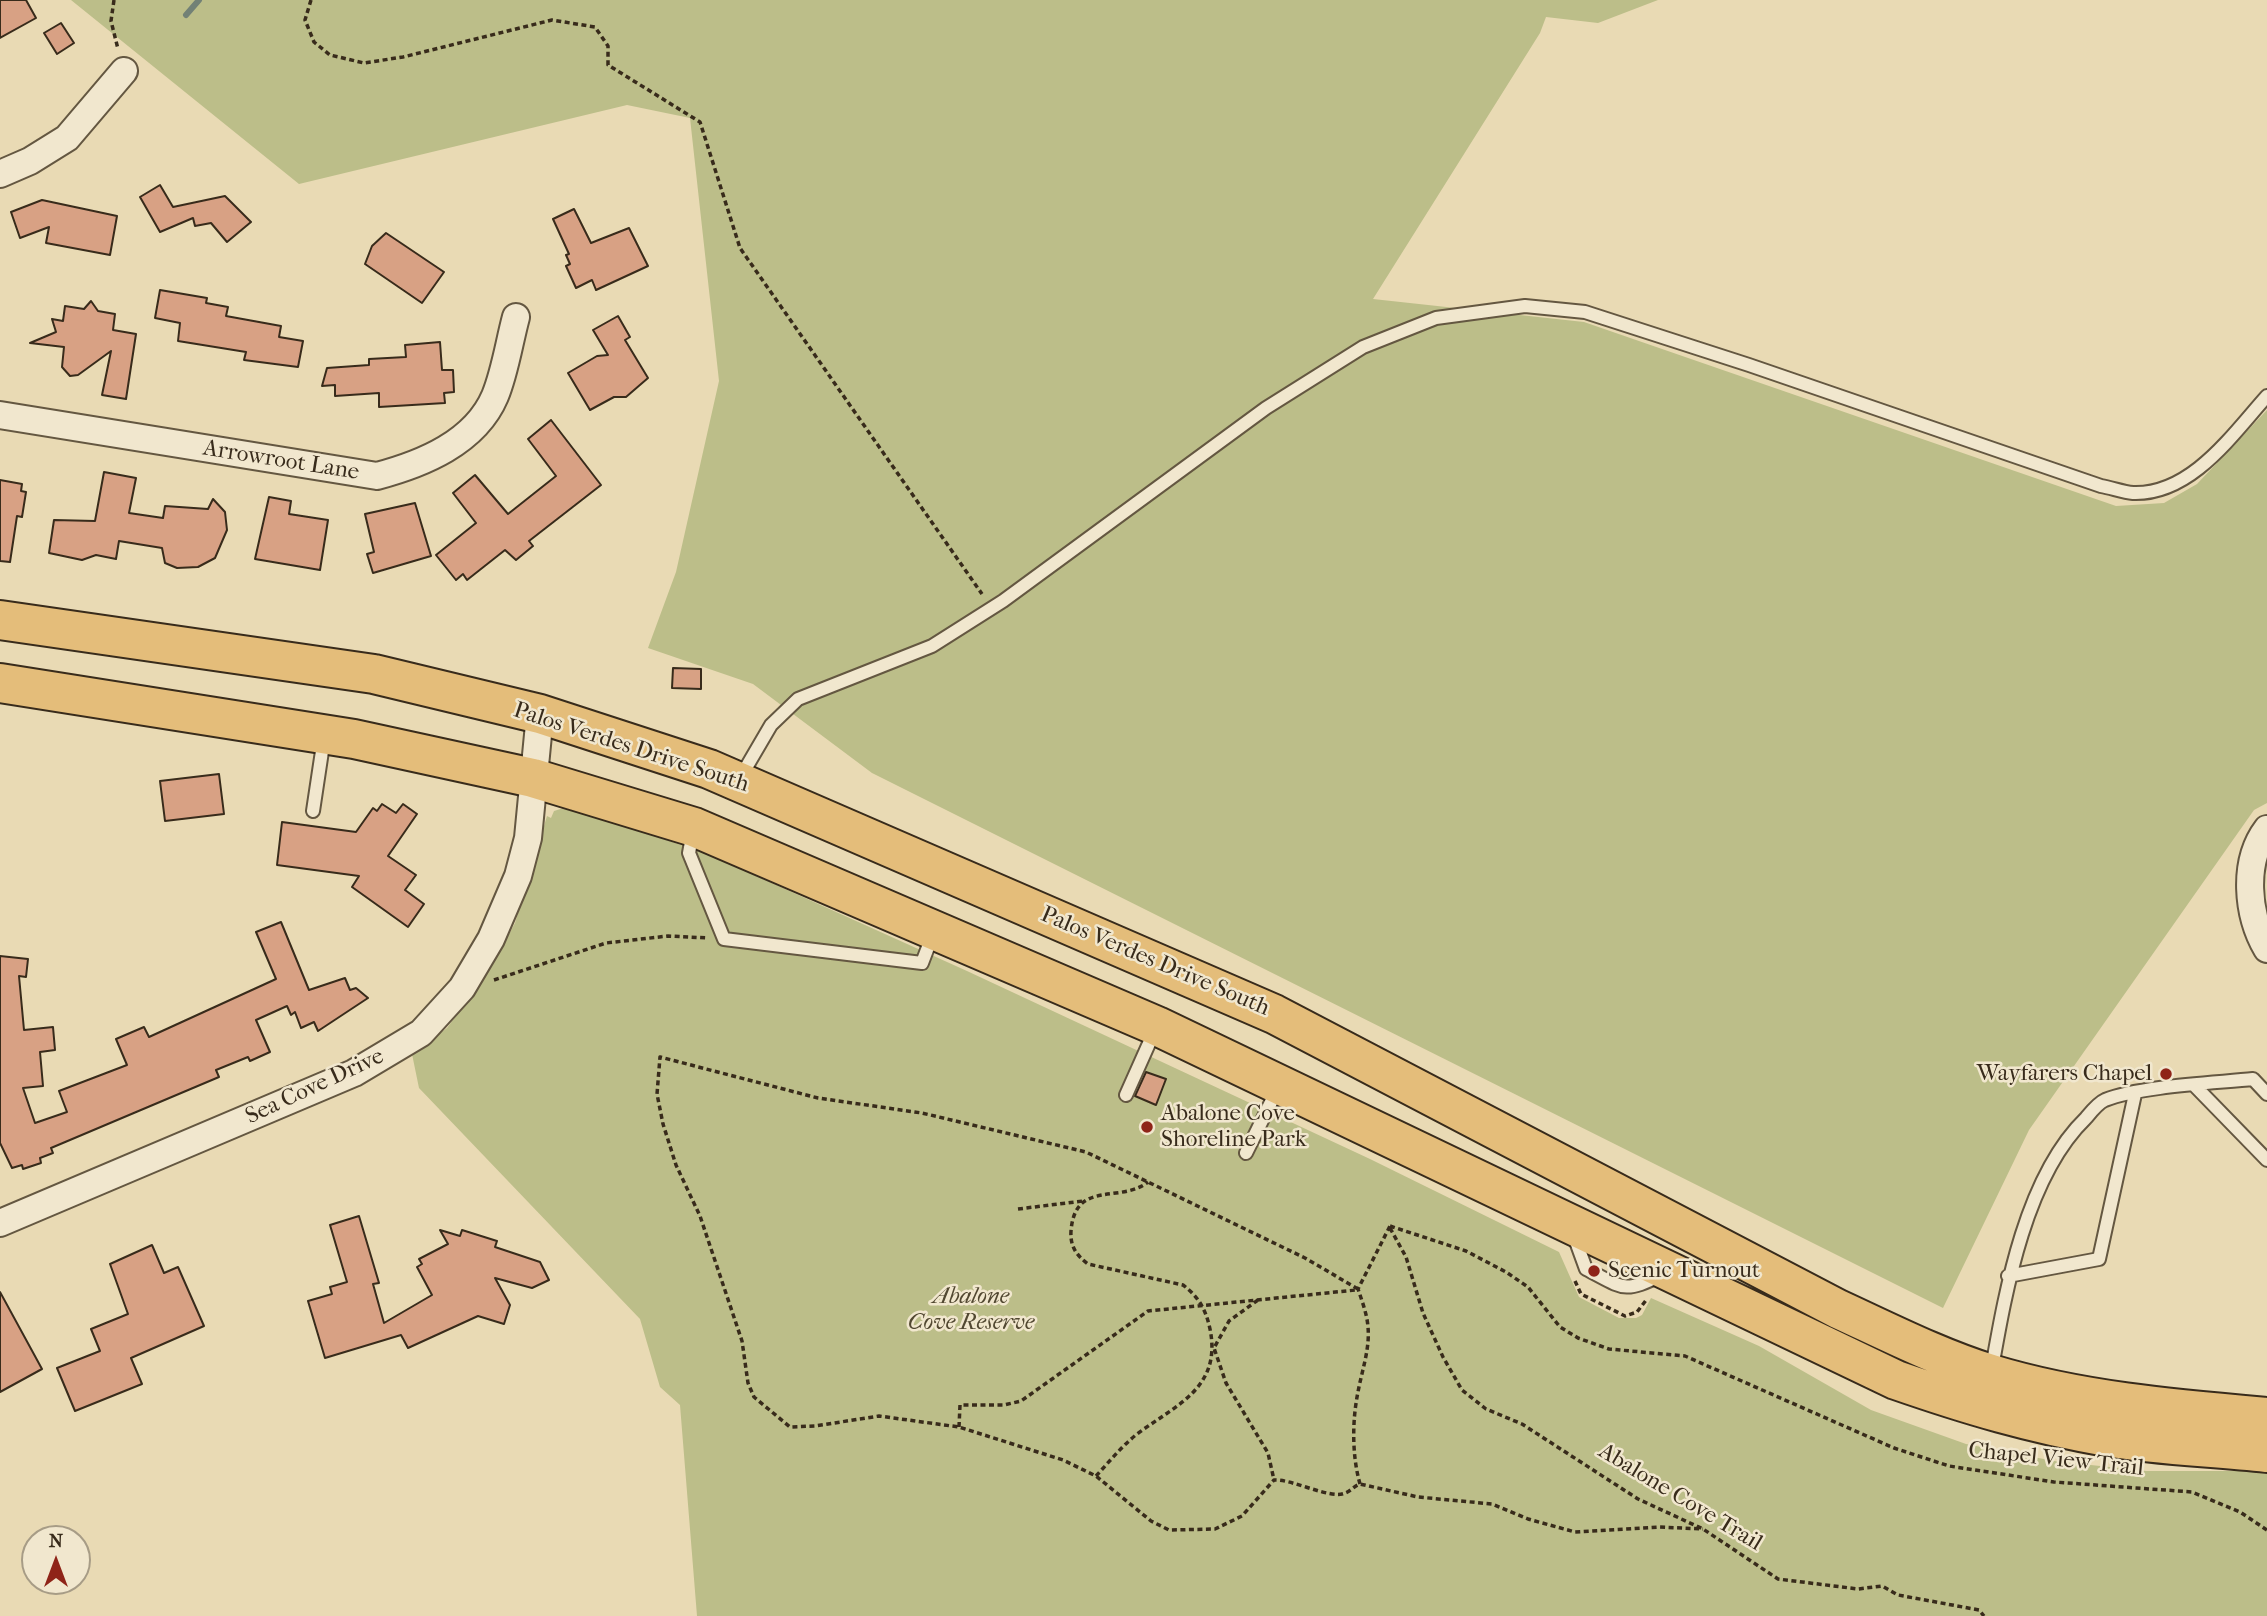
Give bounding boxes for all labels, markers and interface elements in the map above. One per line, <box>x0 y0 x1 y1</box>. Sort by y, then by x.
street label: Arrowroot Lane <box>201 435 361 487</box>
street label: Palos Verdes Drive South <box>510 697 752 799</box>
street label: Palos Verdes Drive South <box>1036 901 1274 1023</box>
street label: Sea Cove Drive <box>242 1043 388 1131</box>
place label: Wayfarers Chapel <box>1977 1060 2152 1088</box>
marker: Wayfarers Chapel <box>2158 1066 2174 1082</box>
place label: Abalone Cove Shoreline Park <box>1161 1100 1307 1154</box>
marker: Abalone Cove Shoreline Park <box>1139 1119 1155 1135</box>
place label: Scenic Turnout <box>1608 1257 1760 1285</box>
marker: Scenic Turnout <box>1586 1263 1602 1279</box>
park label: Abalone Cove Reserve <box>908 1283 1034 1337</box>
street label: Chapel View Trail <box>1967 1437 2145 1483</box>
street label: Abalone Cove Trail <box>1593 1438 1767 1558</box>
north arrow <box>21 1525 91 1595</box>
text: N <box>49 1530 63 1552</box>

